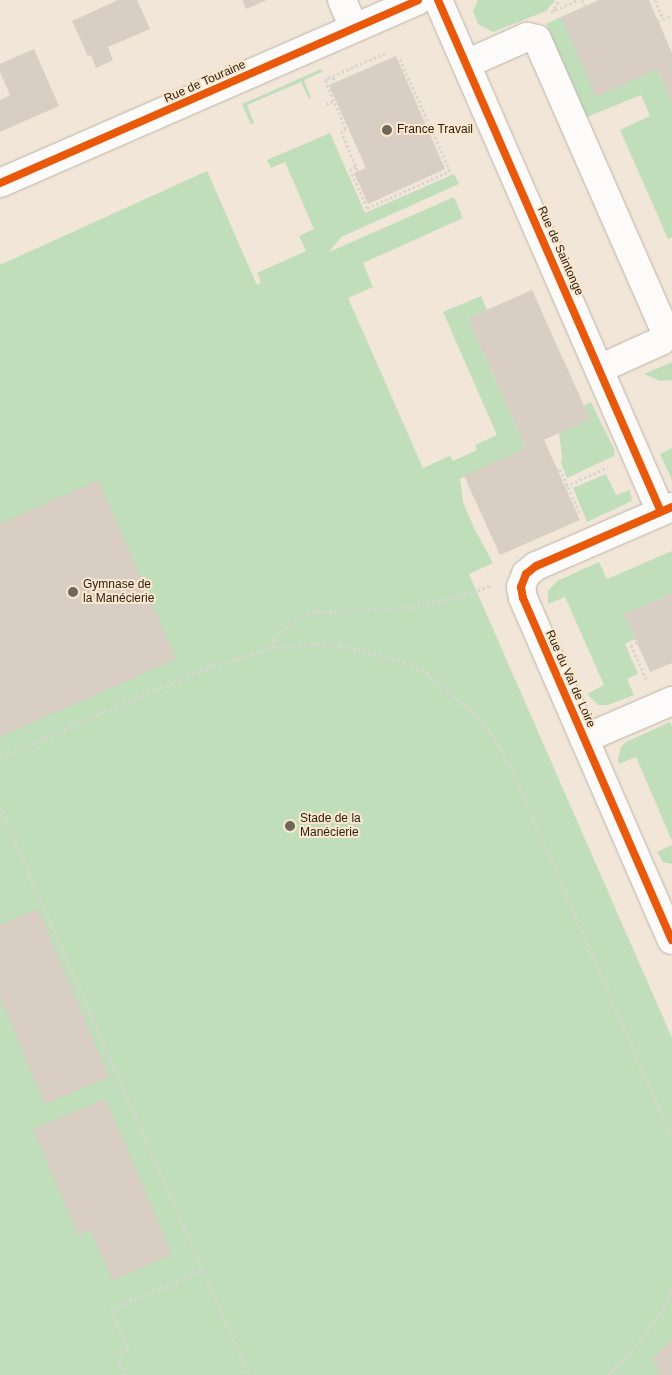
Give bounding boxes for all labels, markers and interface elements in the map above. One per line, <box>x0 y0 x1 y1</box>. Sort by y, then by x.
street label: Rue de Touraine <box>162 58 248 106</box>
place label: France Travail <box>397 123 473 137</box>
marker: France Travail <box>381 124 393 136</box>
street label: Rue de Saintonge <box>534 204 586 298</box>
place label: Gymnase de la Manécierie <box>83 578 154 606</box>
marker: Gymnase de la Manécierie <box>67 586 79 598</box>
street label: Rue du Val de Loire <box>542 628 598 730</box>
place label: Stade de la Manécierie <box>300 812 361 840</box>
marker: Stade de la Manécierie <box>284 820 296 832</box>

